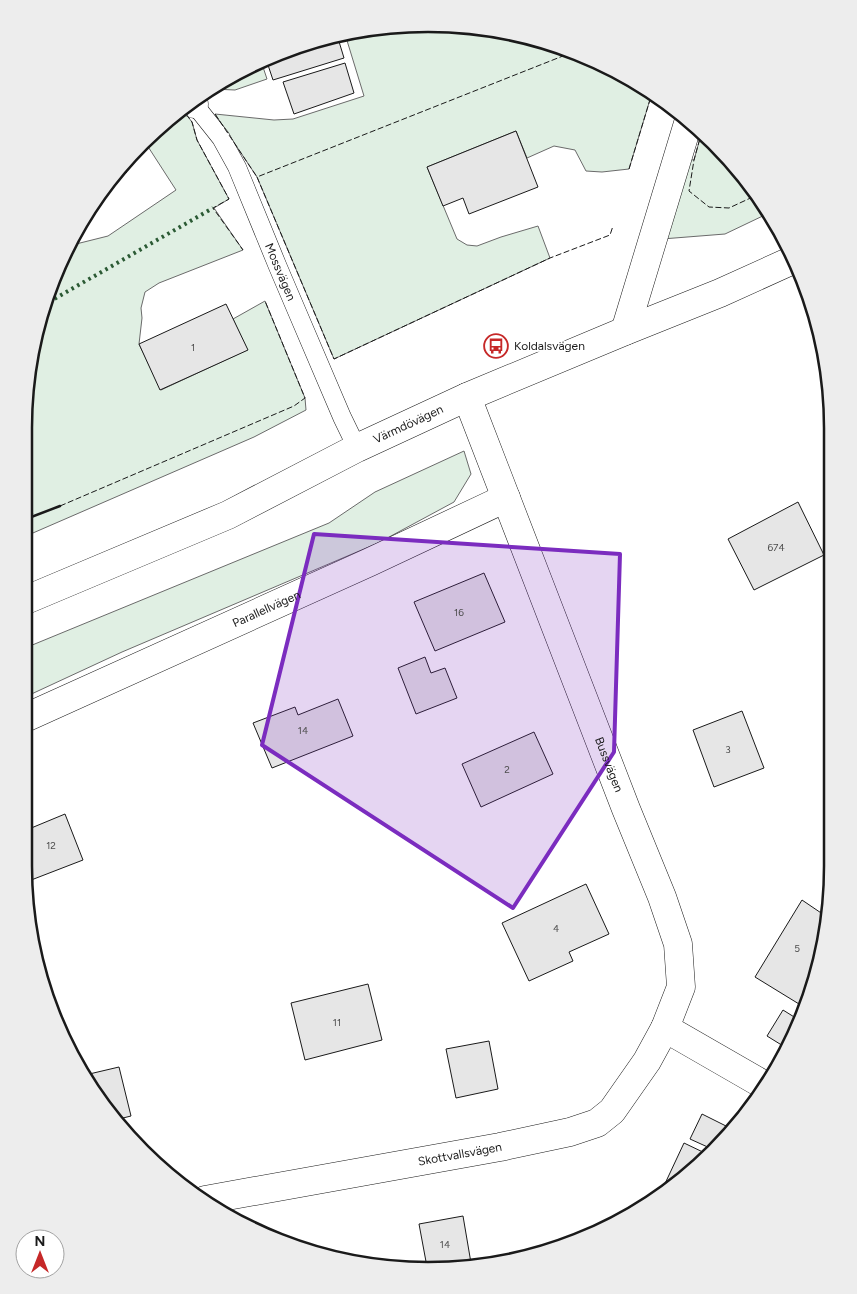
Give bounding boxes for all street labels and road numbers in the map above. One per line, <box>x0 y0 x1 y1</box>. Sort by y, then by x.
street label: Mossvägen <box>262 241 299 303</box>
street label: Värmdövägen <box>371 402 446 446</box>
street label: Parallellvägen <box>230 587 303 630</box>
street label: Bussvägen <box>592 735 626 794</box>
street label: Skottvallsvägen <box>417 1140 503 1169</box>

